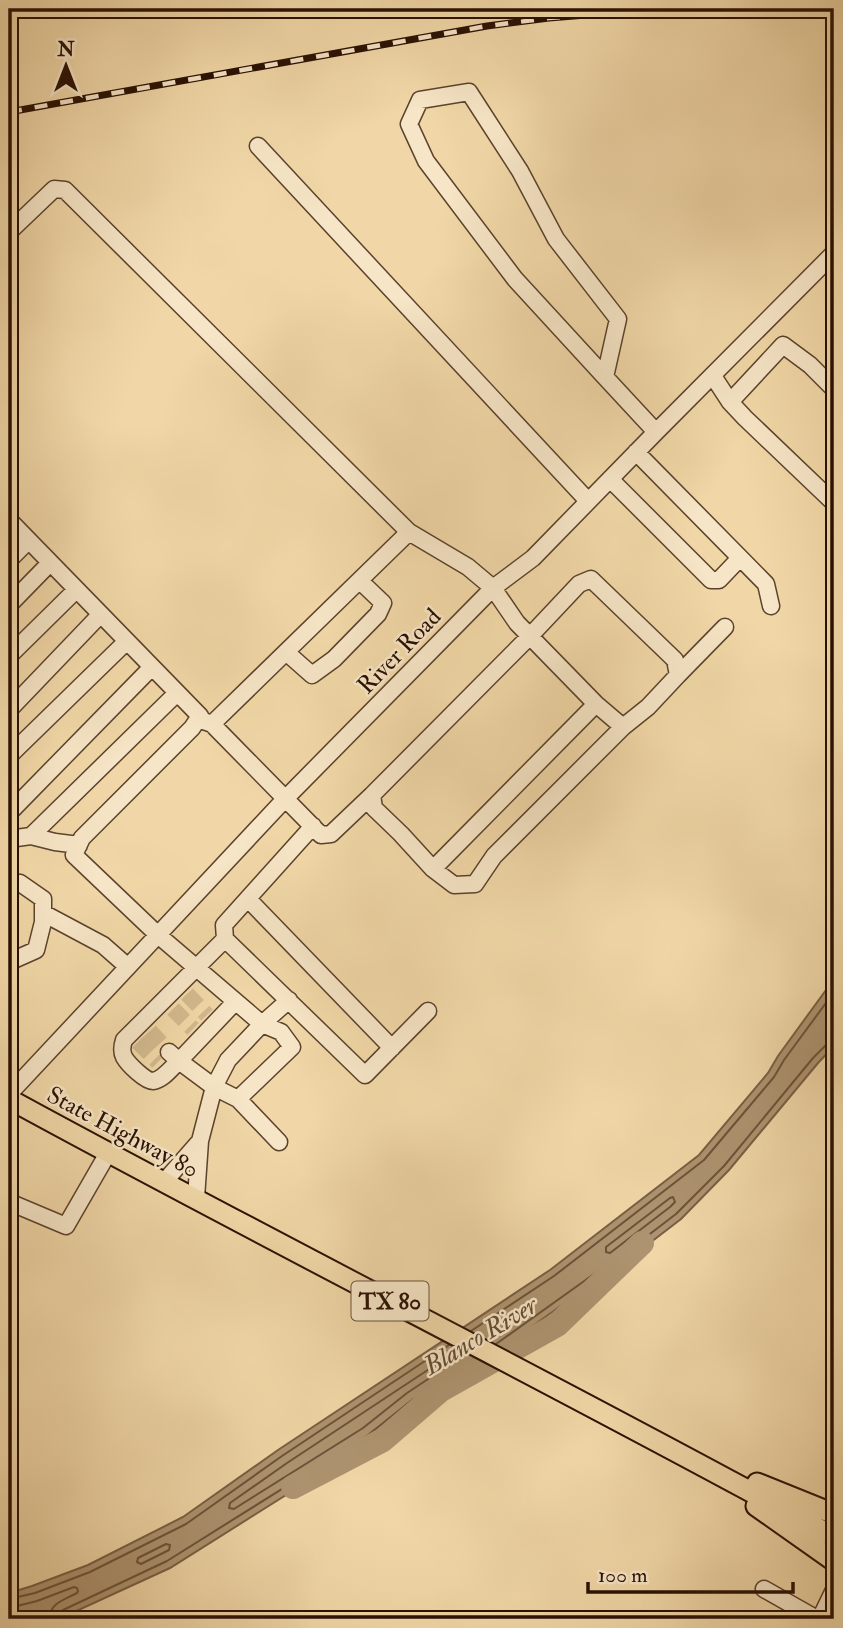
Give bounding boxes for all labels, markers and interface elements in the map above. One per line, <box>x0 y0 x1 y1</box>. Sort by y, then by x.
north arrow <box>32 32 102 102</box>
text: N <box>56 38 75 62</box>
street label: River Road <box>351 602 448 701</box>
street label: State Highway 80 <box>42 1079 204 1185</box>
road number: TX 80 <box>352 1282 428 1320</box>
water label: Blanco River <box>416 1289 544 1383</box>
scale bar <box>588 1551 792 1595</box>
text: 100 m <box>598 1562 648 1589</box>

